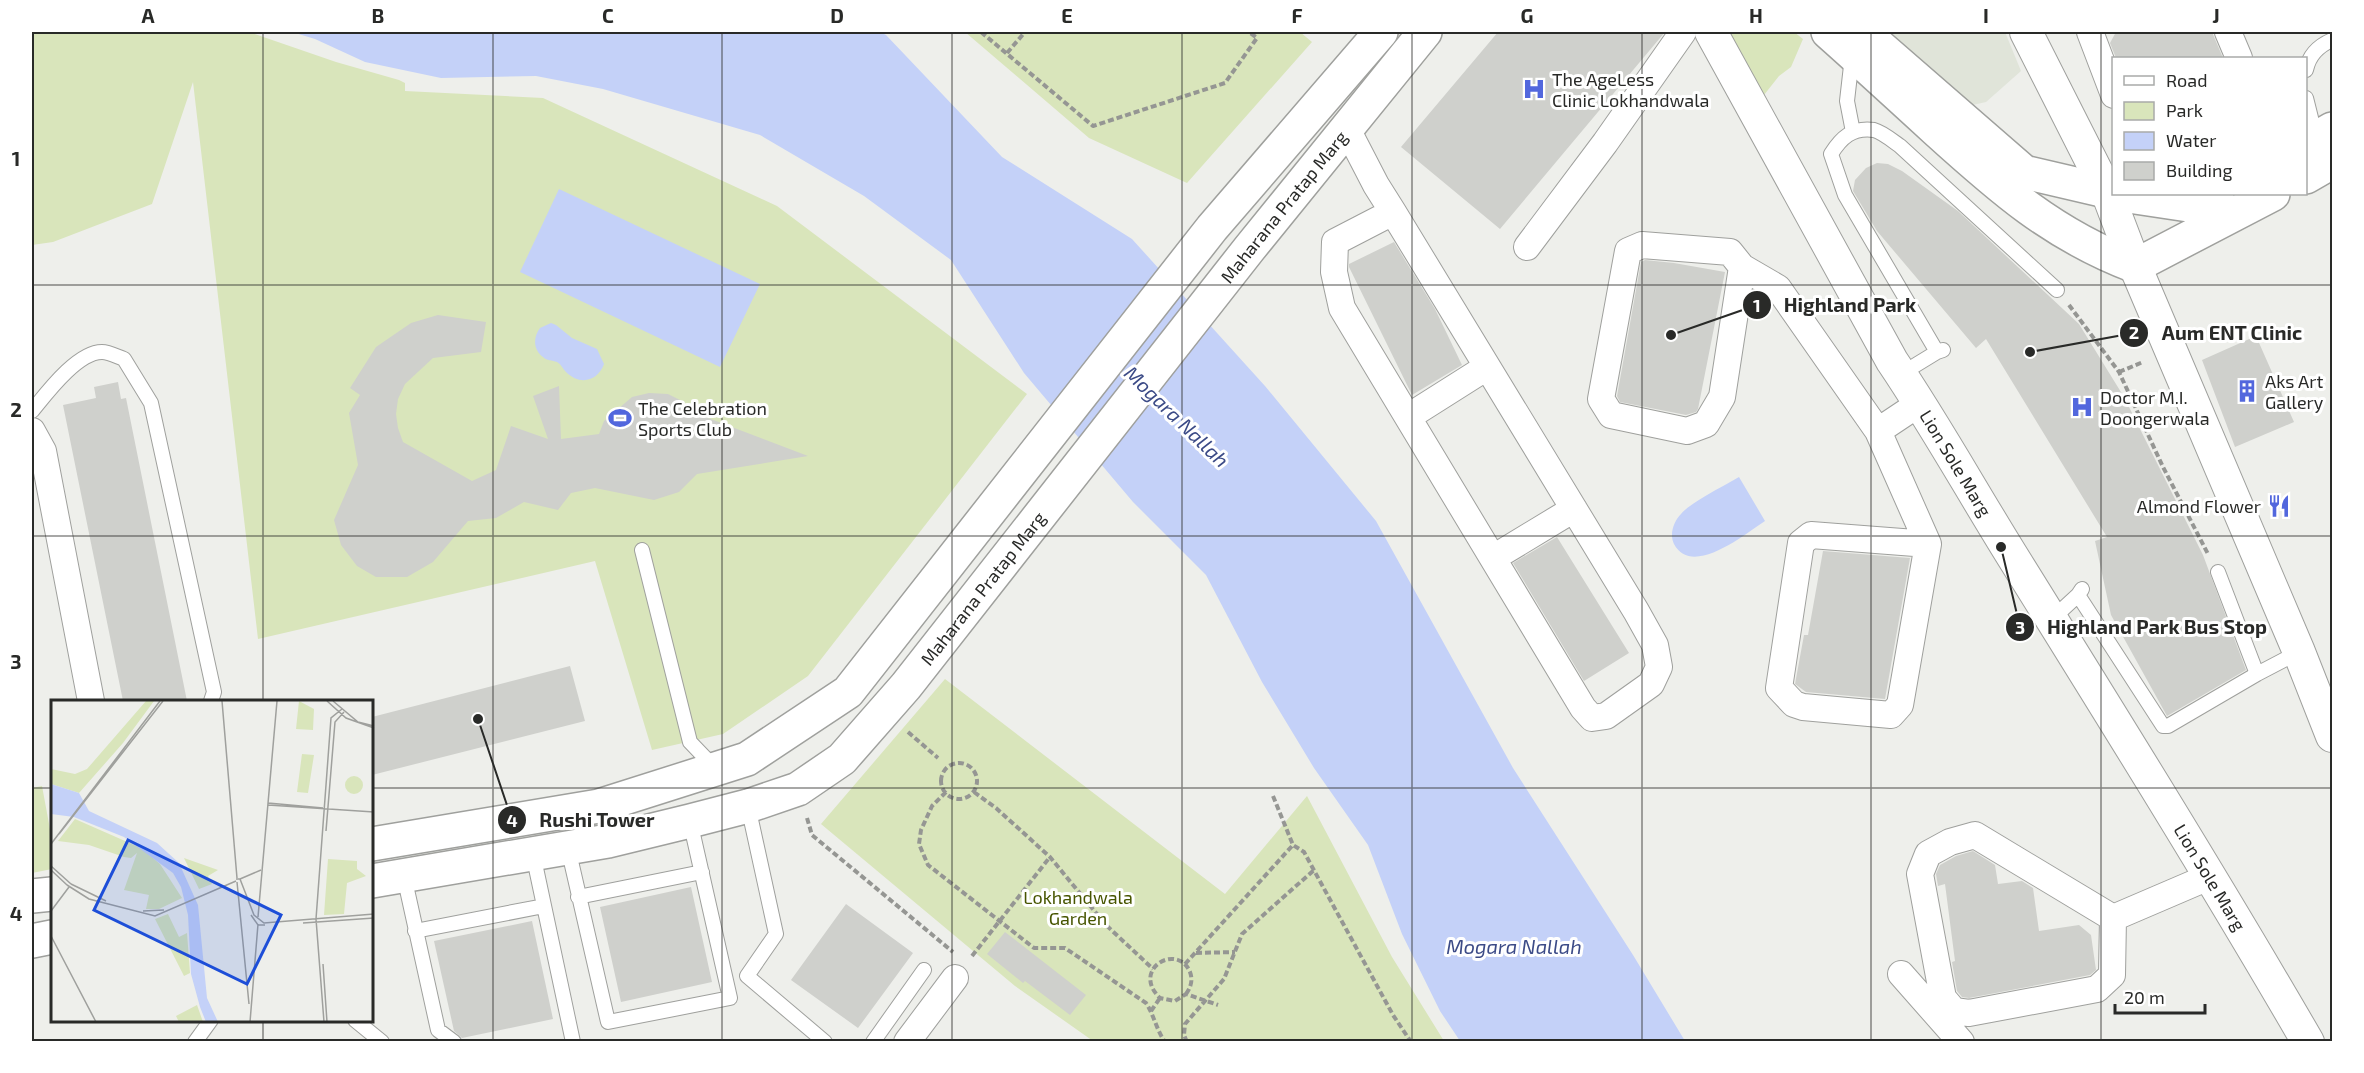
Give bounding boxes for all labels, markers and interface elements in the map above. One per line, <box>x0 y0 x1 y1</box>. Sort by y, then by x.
text: A <box>141 3 155 27</box>
text: B <box>372 3 384 27</box>
text: C <box>602 3 614 27</box>
text: D <box>830 3 844 27</box>
text: E <box>1061 3 1073 27</box>
text: F <box>1291 3 1303 27</box>
text: G <box>1521 3 1533 27</box>
text: H <box>1749 3 1763 27</box>
text: I <box>1983 3 1989 27</box>
text: J <box>2212 3 2220 27</box>
legend <box>2112 57 2307 195</box>
place label: The AgeLess Clinic Lokhandwala <box>1552 68 1709 111</box>
text: Road <box>2166 69 2207 91</box>
hospital icon: The AgeLess Clinic Lokhandwala <box>1521 76 1547 102</box>
text: Park <box>2166 99 2203 121</box>
street label: Maharana Pratap Marg <box>1216 126 1352 287</box>
text: Water <box>2166 129 2216 151</box>
text: 1 <box>12 146 20 170</box>
text: Building <box>2166 159 2233 181</box>
callout: Highland Park <box>1742 286 1928 324</box>
text: Highland Park <box>1784 292 1917 316</box>
text: 1 <box>1753 294 1761 316</box>
callout: Aum ENT Clinic <box>2119 314 2314 352</box>
text: Aum ENT Clinic <box>2162 320 2302 344</box>
text: 2 <box>2129 321 2139 343</box>
water label: Mogara Nallah <box>1120 360 1234 472</box>
place label: Aks Art Gallery <box>2265 370 2324 413</box>
building icon: Aks Art Gallery <box>2234 378 2260 404</box>
place label: Doctor M.I. Doongerwala <box>2100 386 2210 429</box>
hospital icon: Doctor M.I. Doongerwala <box>2069 394 2095 420</box>
text: 2 <box>10 397 22 421</box>
place label: The Celebration Sports Club <box>638 397 767 440</box>
sports icon: The Celebration Sports Club <box>607 405 633 431</box>
street label: Lion Sole Marg <box>1915 406 1997 520</box>
restaurant icon: Almond Flower <box>2266 493 2292 519</box>
place label: Almond Flower <box>2137 495 2261 517</box>
street label: Maharana Pratap Marg <box>916 507 1050 670</box>
callout: Highland Park Bus Stop <box>2005 608 2279 646</box>
text: Highland Park Bus Stop <box>2047 614 2267 638</box>
text: 3 <box>2015 616 2025 638</box>
text: 3 <box>10 649 22 673</box>
inset map <box>51 700 374 1022</box>
callout: Rushi Tower <box>497 801 667 839</box>
text: Rushi Tower <box>539 807 655 831</box>
text: 4 <box>506 809 518 831</box>
street label: Lion Sole Marg <box>2170 820 2251 935</box>
park label: Lokhandwala Garden <box>1023 886 1133 929</box>
text: 4 <box>10 901 23 925</box>
water label: Mogara Nallah <box>1446 934 1582 958</box>
scale bar <box>2115 977 2205 1015</box>
text: 20 m <box>2124 986 2165 1008</box>

